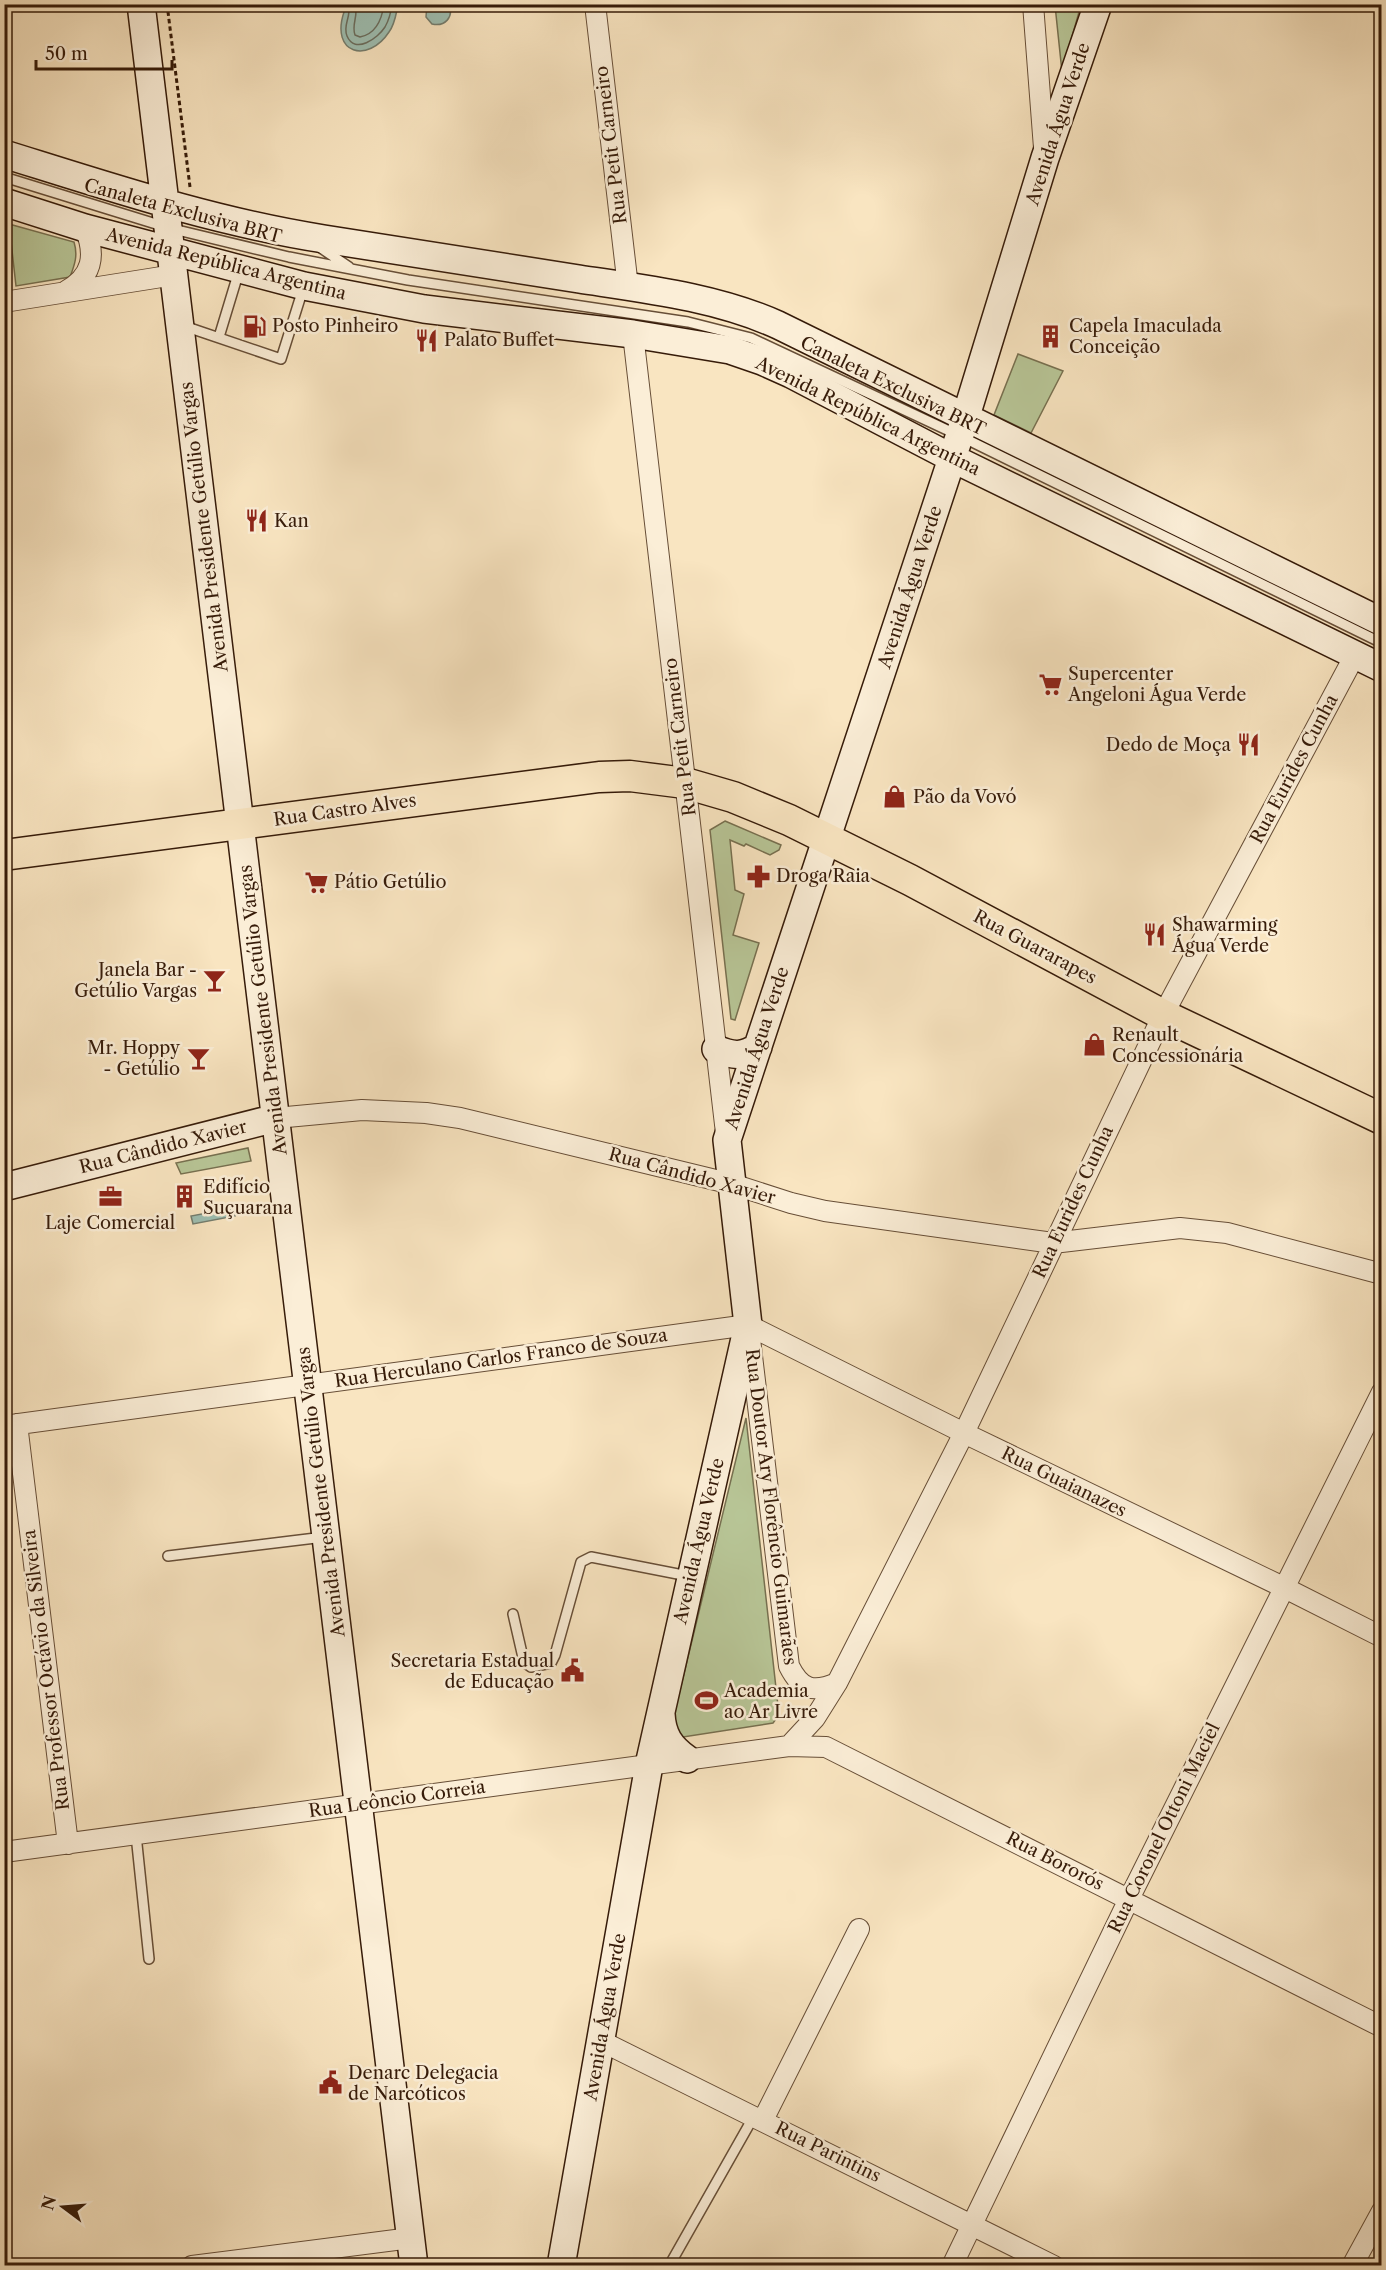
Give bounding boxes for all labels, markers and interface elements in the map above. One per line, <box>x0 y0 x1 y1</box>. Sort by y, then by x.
scale bar <box>36 33 172 71</box>
street label: Avenida Água Verde <box>1020 40 1095 209</box>
text: 50 m <box>45 43 88 65</box>
street label: Rua Petit Carneiro <box>590 65 632 225</box>
street label: Canaleta Exclusiva BRT <box>82 174 285 248</box>
street label: Avenida República Argentina <box>102 223 349 305</box>
fuel station icon: Posto Pinheiro <box>241 313 267 339</box>
place label: Posto Pinheiro <box>272 315 398 337</box>
place label: Capela Imaculada Conceição <box>1069 315 1222 358</box>
building icon: Capela Imaculada Conceição <box>1038 323 1064 349</box>
restaurant icon: Palato Buffet <box>413 327 439 353</box>
place label: Palato Buffet <box>444 329 555 351</box>
street label: Canaleta Exclusiva BRT <box>797 331 990 441</box>
street label: Avenida República Argentina <box>751 352 984 480</box>
street label: Avenida Presidente Getúlio Vargas <box>175 381 233 674</box>
street label: Avenida Água Verde <box>872 503 947 672</box>
restaurant icon: Kan <box>243 508 269 534</box>
place label: Kan <box>274 510 309 532</box>
street label: Rua Petit Carneiro <box>659 657 701 817</box>
place label: Supercenter Angeloni Água Verde <box>1067 663 1246 706</box>
supermarket icon: Supercenter Angeloni Água Verde <box>1037 671 1063 697</box>
street label: Rua Eurides Cunha <box>1245 690 1343 847</box>
restaurant icon: Dedo de Moça <box>1236 732 1262 758</box>
place label: Dedo de Moça <box>1106 734 1232 756</box>
shop icon: Pão da Vovó <box>882 784 908 810</box>
place label: Pão da Vovó <box>913 786 1017 808</box>
street label: Rua Castro Alves <box>272 789 418 831</box>
pharmacy icon: Droga Raia <box>745 863 771 889</box>
street label: Avenida Presidente Getúlio Vargas <box>234 864 292 1157</box>
place label: Droga Raia <box>776 865 871 887</box>
supermarket icon: Pátio Getúlio <box>303 869 329 895</box>
place label: Pátio Getúlio <box>334 871 446 893</box>
street label: Rua Guararapes <box>970 905 1100 989</box>
place label: Shawarming Água Verde <box>1171 914 1278 957</box>
restaurant icon: Shawarming Água Verde <box>1141 922 1167 948</box>
place label: Janela Bar - Getúlio Vargas <box>74 959 197 1002</box>
street label: Avenida Água Verde <box>719 964 794 1133</box>
bar icon: Janela Bar - Getúlio Vargas <box>202 967 228 993</box>
place label: Renault Concessionária <box>1112 1024 1244 1067</box>
shop icon: Renault Concessionária <box>1081 1032 1107 1058</box>
place label: Mr. Hoppy - Getúlio <box>87 1037 181 1080</box>
bar icon: Mr. Hoppy - Getúlio <box>185 1045 211 1071</box>
street label: Rua Cândido Xavier <box>77 1115 249 1178</box>
street label: Rua Eurides Cunha <box>1028 1122 1118 1282</box>
street label: Rua Cândido Xavier <box>606 1143 778 1209</box>
place label: Edifício Suçuarana <box>203 1176 293 1219</box>
office icon: Laje Comercial <box>97 1184 123 1210</box>
building icon: Edifício Suçuarana <box>172 1184 198 1210</box>
place label: Laje Comercial <box>45 1212 175 1234</box>
street label: Rua Herculano Carlos Franco de Souza <box>333 1324 669 1392</box>
street label: Avenida Presidente Getúlio Vargas <box>292 1346 350 1639</box>
street label: Rua Doutor Ary Florêncio Guimarães <box>741 1348 801 1666</box>
street label: Rua Guaianazes <box>998 1442 1130 1522</box>
street label: Avenida Água Verde <box>668 1456 729 1627</box>
street label: Rua Professor Octávio da Silveira <box>18 1528 74 1812</box>
place label: Secretaria Estadual de Educação <box>390 1650 554 1693</box>
public building icon: Secretaria Estadual de Educação <box>559 1658 585 1684</box>
place label: Academia ao Ar Livre <box>723 1680 818 1723</box>
sports icon: Academia ao Ar Livre <box>693 1688 719 1714</box>
street label: Rua Coronel Ottoni Maciel <box>1103 1719 1225 1937</box>
street label: Rua Leôncio Correia <box>307 1776 487 1822</box>
street label: Rua Bororós <box>1003 1827 1107 1895</box>
street label: Avenida Água Verde <box>578 1931 631 2103</box>
place label: Denarc Delegacia de Narcóticos <box>348 2062 499 2105</box>
public building icon: Denarc Delegacia de Narcóticos <box>317 2070 343 2096</box>
street label: Rua Parintins <box>772 2117 884 2187</box>
north arrow <box>33 2177 93 2237</box>
text: N <box>37 2193 60 2212</box>

